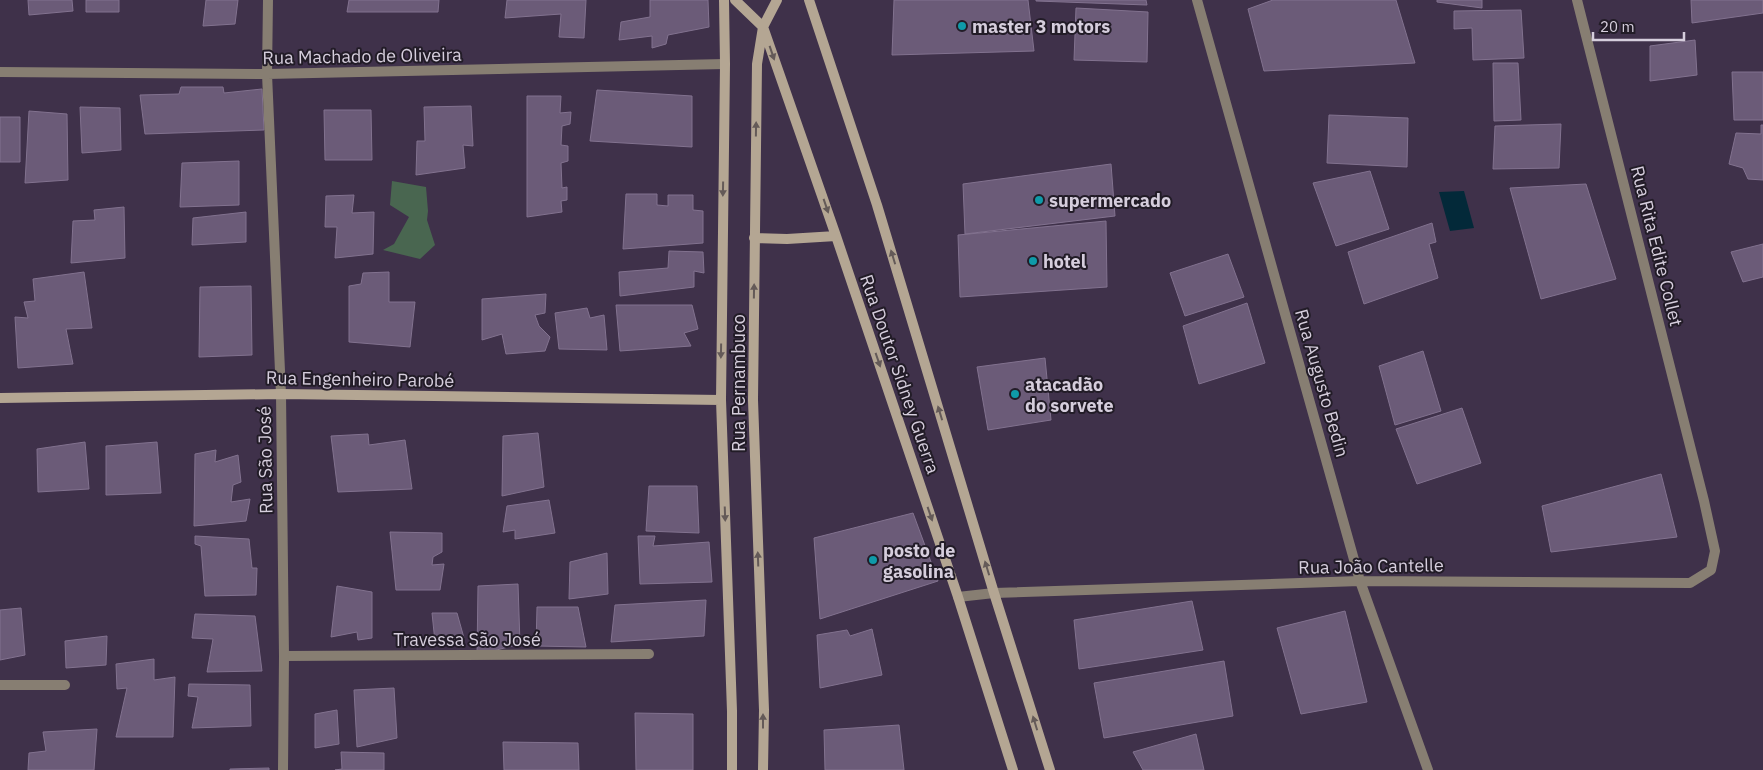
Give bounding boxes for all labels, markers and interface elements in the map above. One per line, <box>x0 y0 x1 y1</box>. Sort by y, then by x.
scale bar <box>1593 10 1684 42</box>
place label: master 3 motors <box>972 15 1110 38</box>
text: 20 m <box>1600 17 1635 36</box>
marker: master 3 motors <box>956 20 968 32</box>
street label: Rua Machado de Oliveira <box>262 43 462 69</box>
one-way arrow <box>769 46 777 61</box>
one-way arrow <box>752 121 760 137</box>
street label: Rua Rita Edite Collet <box>1626 163 1688 329</box>
one-way arrow <box>719 181 727 197</box>
place label: supermercado <box>1049 189 1171 212</box>
marker: supermercado <box>1033 194 1045 206</box>
one-way arrow <box>823 199 830 214</box>
one-way arrow <box>888 250 896 265</box>
place label: hotel <box>1043 250 1087 273</box>
marker: hotel <box>1027 255 1039 267</box>
street label: Rua Doutor Sidney Guerra <box>855 271 945 477</box>
one-way arrow <box>750 283 758 299</box>
street label: Rua Augusto Bedin <box>1290 306 1354 460</box>
street label: Rua Pernambuco <box>727 314 750 452</box>
one-way arrow <box>717 343 725 359</box>
one-way arrow <box>874 353 882 368</box>
street label: Rua Engenheiro Parobé <box>266 366 455 392</box>
place label: atacadão do sorvete <box>1025 373 1114 417</box>
marker: atacadão do sorvete <box>1009 388 1021 400</box>
one-way arrow <box>935 405 943 420</box>
street label: Rua São José <box>253 406 277 514</box>
one-way arrow <box>721 506 729 522</box>
one-way arrow <box>927 507 934 522</box>
place label: posto de gasolina <box>883 539 955 583</box>
one-way arrow <box>754 551 762 567</box>
street label: Rua João Cantelle <box>1298 553 1444 579</box>
marker: posto de gasolina <box>867 554 879 566</box>
one-way arrow <box>982 561 990 576</box>
street label: Travessa São José <box>393 628 541 651</box>
one-way arrow <box>760 713 768 729</box>
one-way arrow <box>1031 716 1039 731</box>

